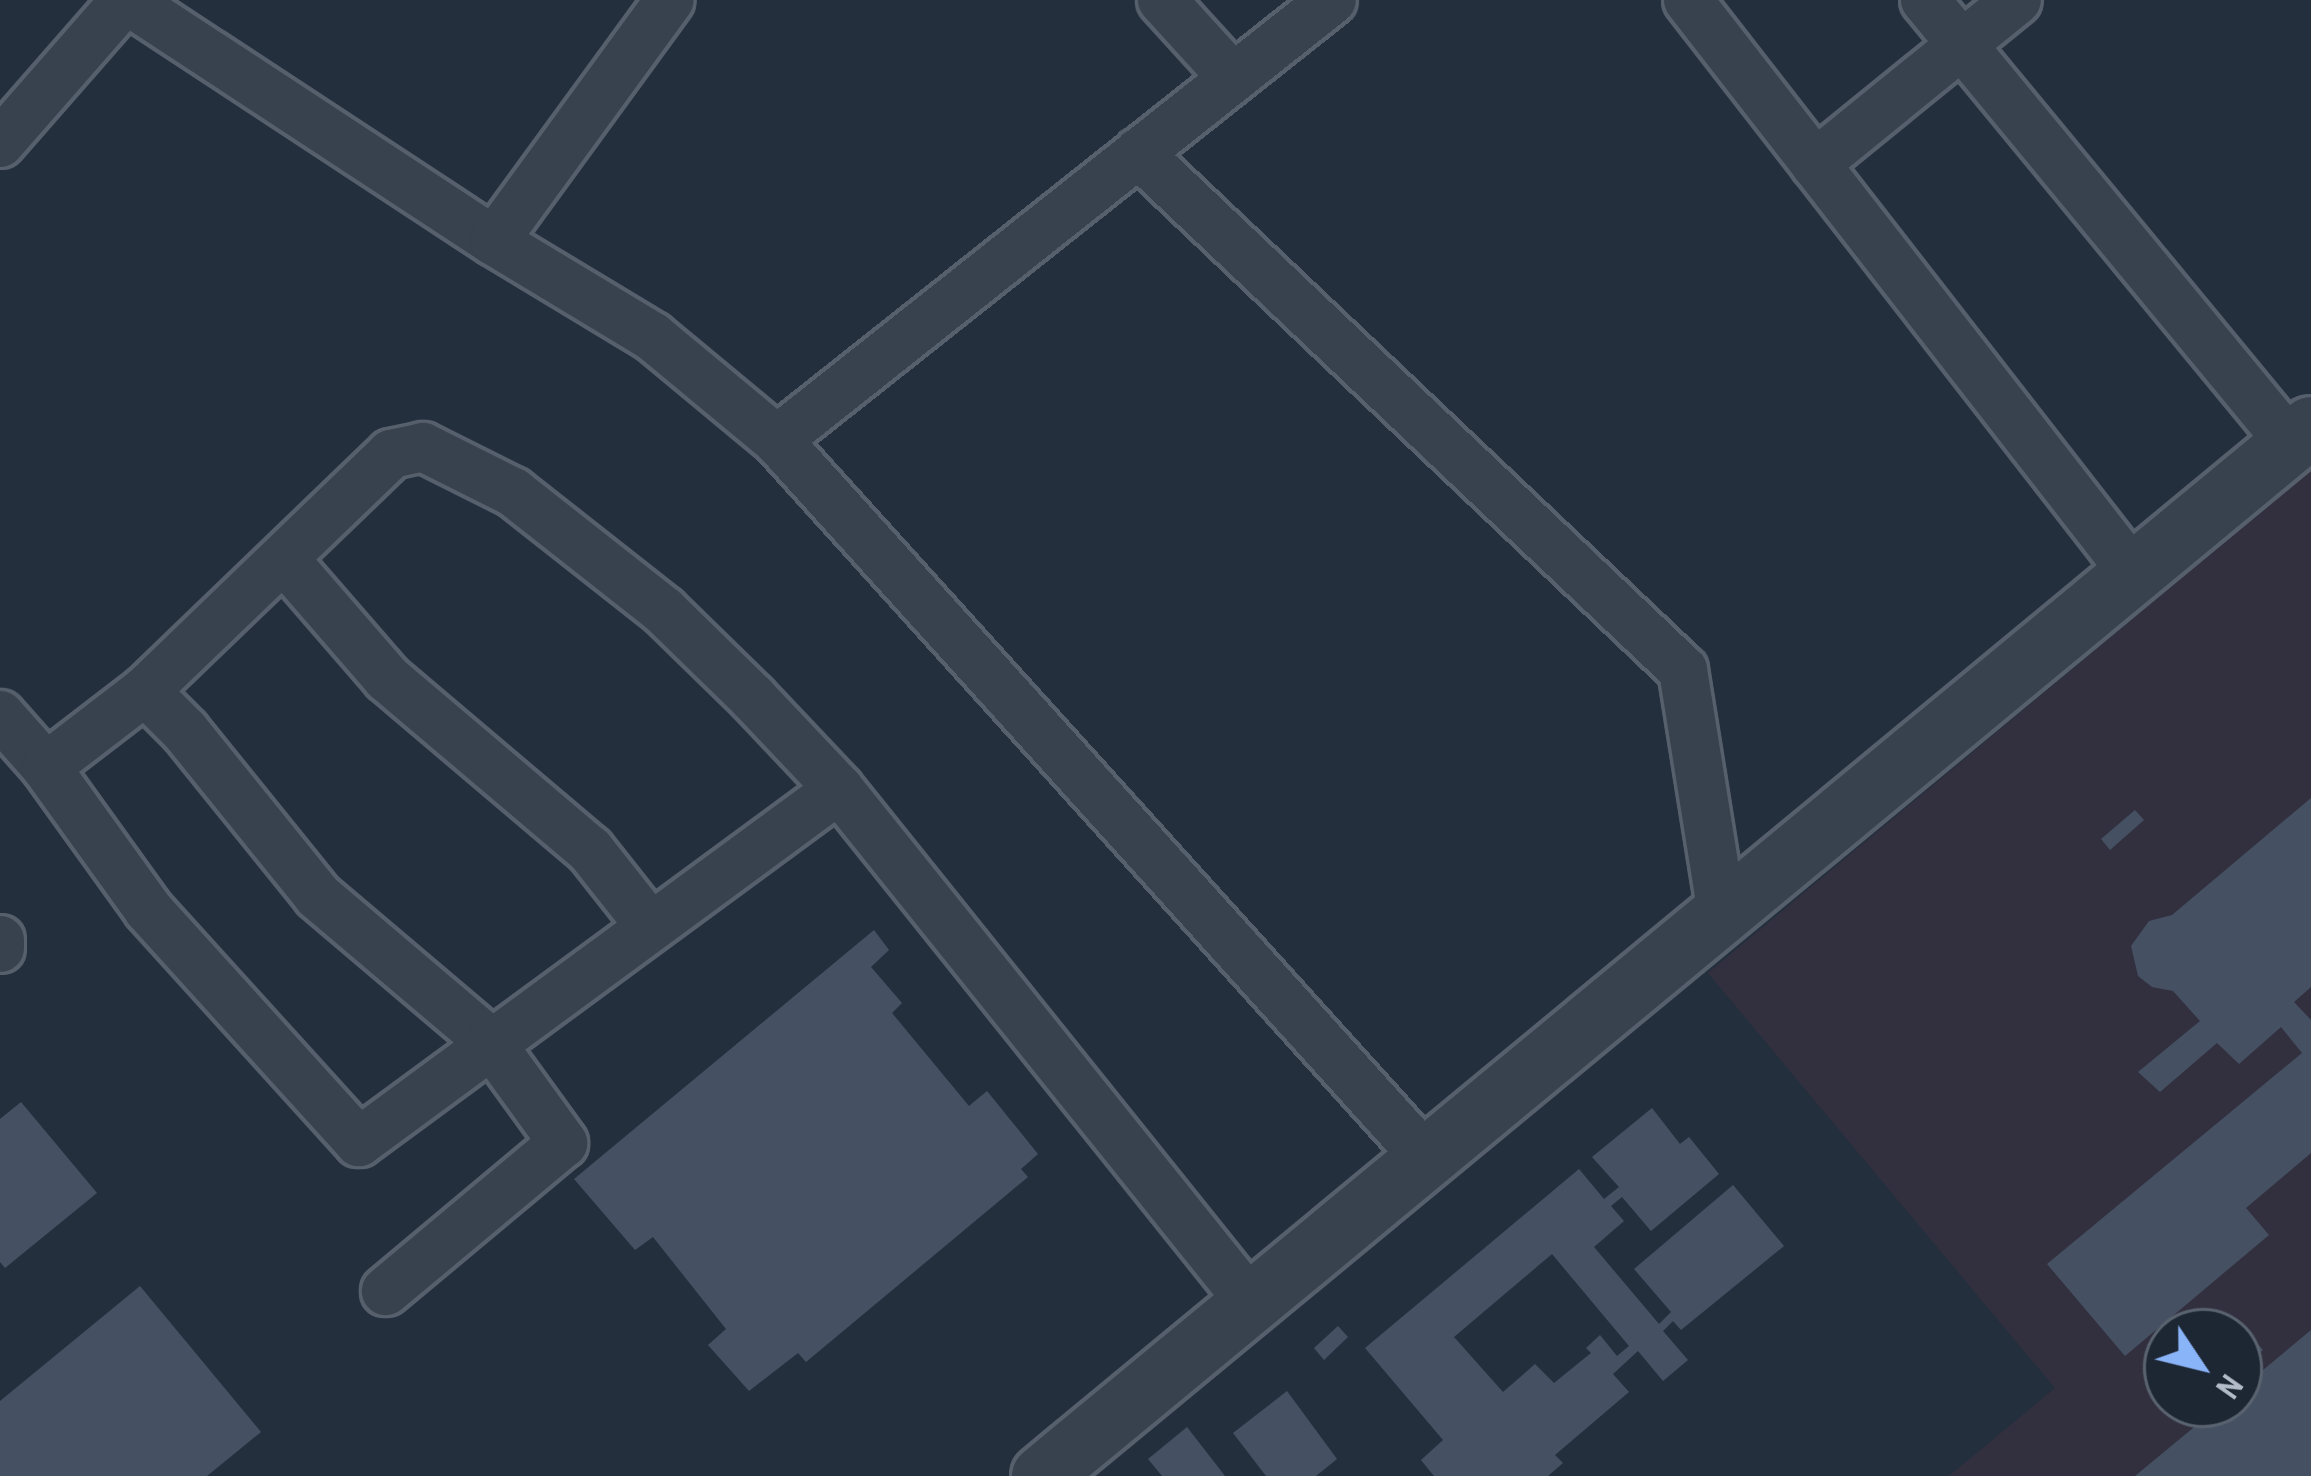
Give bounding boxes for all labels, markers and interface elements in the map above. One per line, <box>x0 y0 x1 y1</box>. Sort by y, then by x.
north arrow <box>2143 1308 2263 1428</box>
text: N <box>2206 1366 2254 1408</box>

